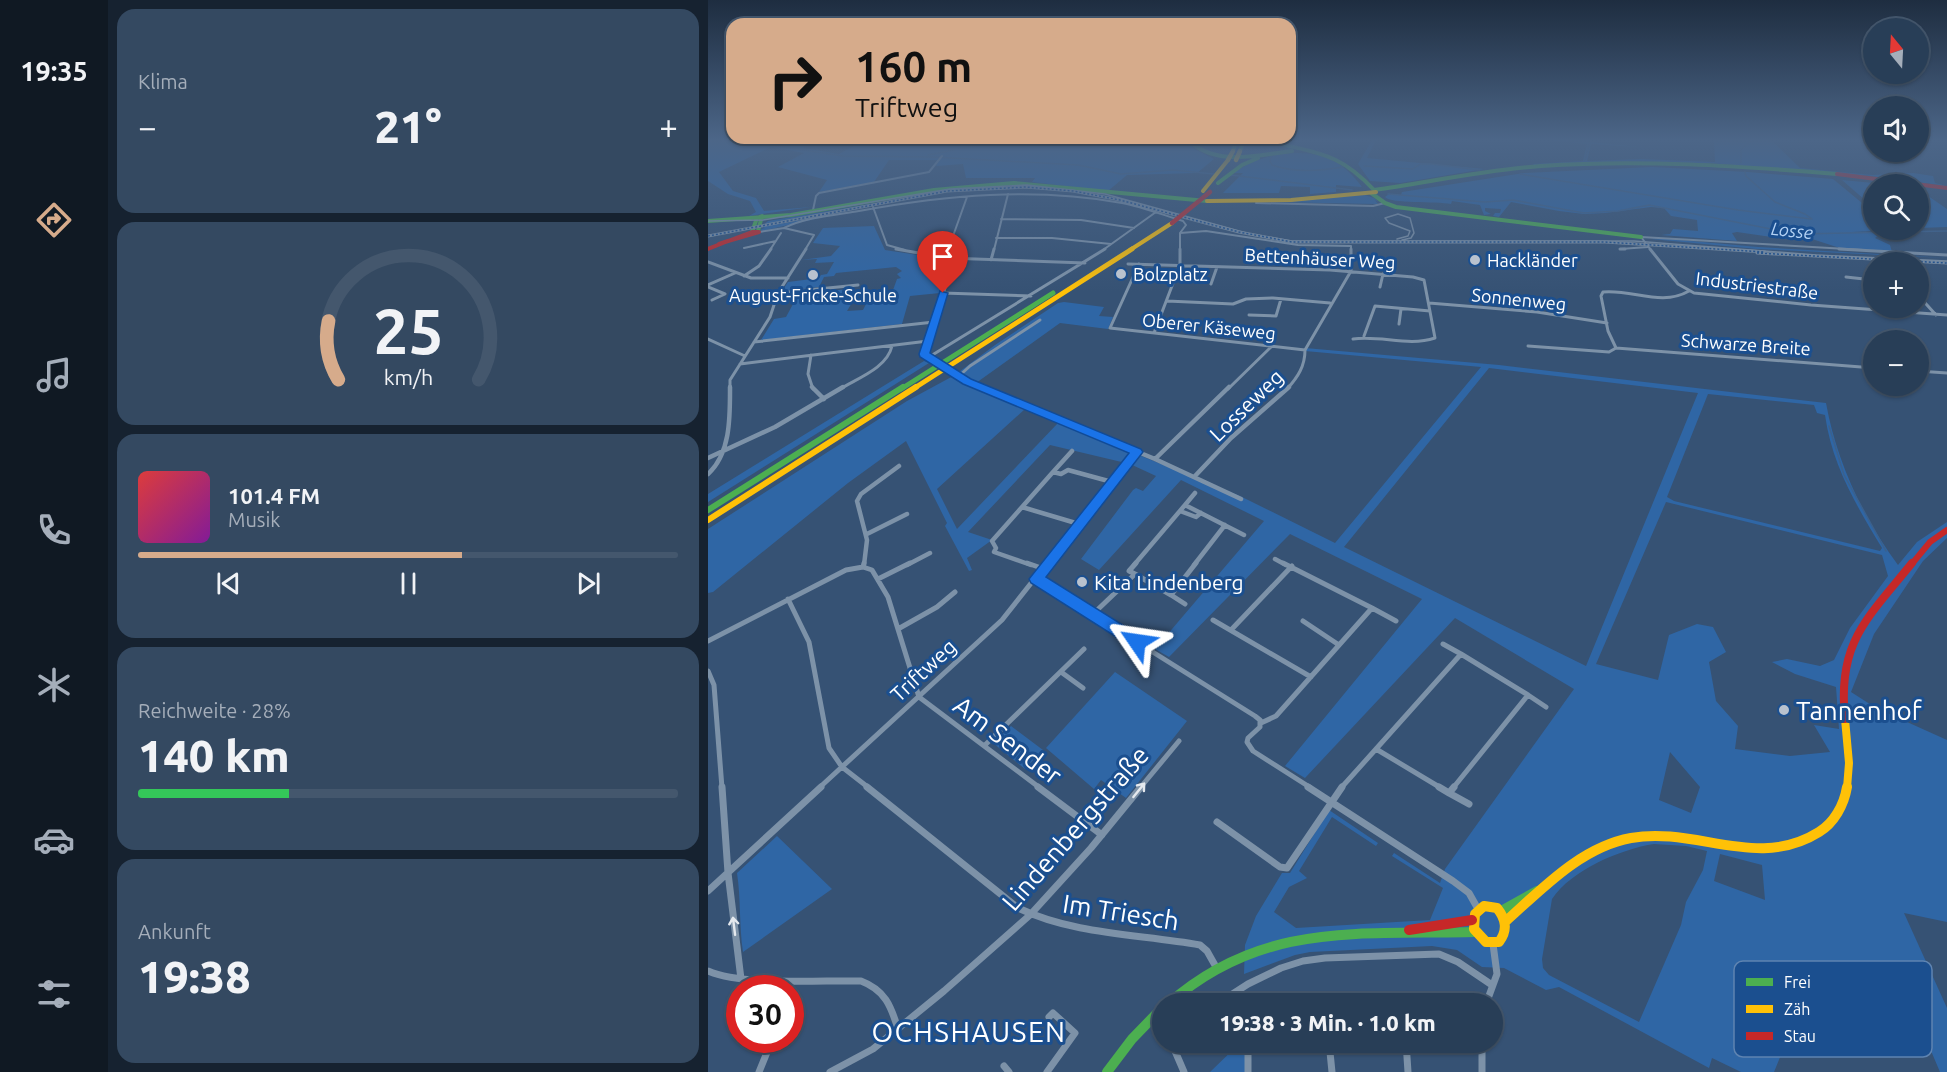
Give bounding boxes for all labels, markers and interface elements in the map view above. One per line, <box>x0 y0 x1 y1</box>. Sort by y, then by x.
north arrow <box>1863 18 1929 84</box>
map controls <box>1863 18 1929 396</box>
icon: right <box>756 42 834 120</box>
text: 160 m <box>855 43 972 90</box>
text: 19:35 <box>20 56 88 86</box>
text: Klima <box>138 70 188 93</box>
text: Triftweg <box>855 92 958 122</box>
button: sound <box>1863 96 1929 162</box>
text: 21° <box>374 101 442 152</box>
text: − <box>138 108 157 145</box>
text: + <box>659 108 678 145</box>
button: search <box>1863 174 1929 240</box>
icon: directions <box>33 199 75 241</box>
water label: Losse <box>1770 218 1814 242</box>
pin <box>917 231 968 293</box>
icon: arrive <box>926 240 959 273</box>
street label: Bettenhäuser Weg <box>1244 244 1396 272</box>
place label: Hackländer <box>1487 250 1578 270</box>
button: + <box>1863 252 1929 318</box>
marker: Hackländer <box>1468 253 1482 267</box>
place label: Bolzplatz <box>1133 264 1208 284</box>
marker: Bolzplatz <box>1114 267 1128 281</box>
marker: August-Fricke-Schule <box>806 268 820 282</box>
street label: Industriestraße <box>1695 268 1819 302</box>
street label: Sonnenweg <box>1471 284 1567 314</box>
place label: August-Fricke-Schule <box>729 285 897 305</box>
text: 25 <box>373 297 443 367</box>
street label: Oberer Käseweg <box>1141 309 1277 343</box>
street label: Schwarze Breite <box>1681 329 1811 359</box>
button: − <box>1863 330 1929 396</box>
icon: music <box>33 354 75 396</box>
street label: Losseweg <box>1204 364 1288 446</box>
text: km/h <box>383 366 433 390</box>
text: 101.4 FM <box>228 483 320 508</box>
text: Musik <box>228 508 280 531</box>
icon: phone <box>33 509 75 551</box>
icon: previous <box>212 567 245 600</box>
icon: pause <box>392 567 425 600</box>
icon: next <box>572 567 605 600</box>
place label: Kita Lindenberg <box>1094 570 1244 594</box>
marker: Kita Lindenberg <box>1075 575 1089 589</box>
position arrow <box>1105 610 1169 674</box>
street label: Triftweg <box>885 634 961 706</box>
icon: climate <box>33 664 75 706</box>
street label: Am Sender <box>948 690 1068 790</box>
place label: Tannenhof <box>1796 696 1923 725</box>
text: Reichweite · 28% <box>138 699 291 722</box>
marker: Tannenhof <box>1777 703 1791 717</box>
text: 140 km <box>138 730 290 781</box>
street label: Lindenbergstraße <box>996 740 1154 916</box>
one-way arrow <box>1132 783 1146 798</box>
icon: car <box>33 819 75 861</box>
street label: Im Triesch <box>1061 888 1181 936</box>
one-way arrow <box>729 916 740 936</box>
text: Ankunft <box>138 920 211 943</box>
text: 19:38 <box>138 951 251 1002</box>
legend <box>1734 961 1932 1057</box>
icon: filters <box>33 973 75 1015</box>
text: Frei <box>1784 973 1811 991</box>
speed limit sign: 30 <box>726 975 804 1053</box>
text: Zäh <box>1784 1000 1810 1018</box>
text: 19:38 · 3 Min. · 1.0 km <box>1219 1010 1436 1035</box>
district label: OCHSHAUSEN <box>871 1016 1067 1047</box>
text: Stau <box>1784 1027 1816 1045</box>

